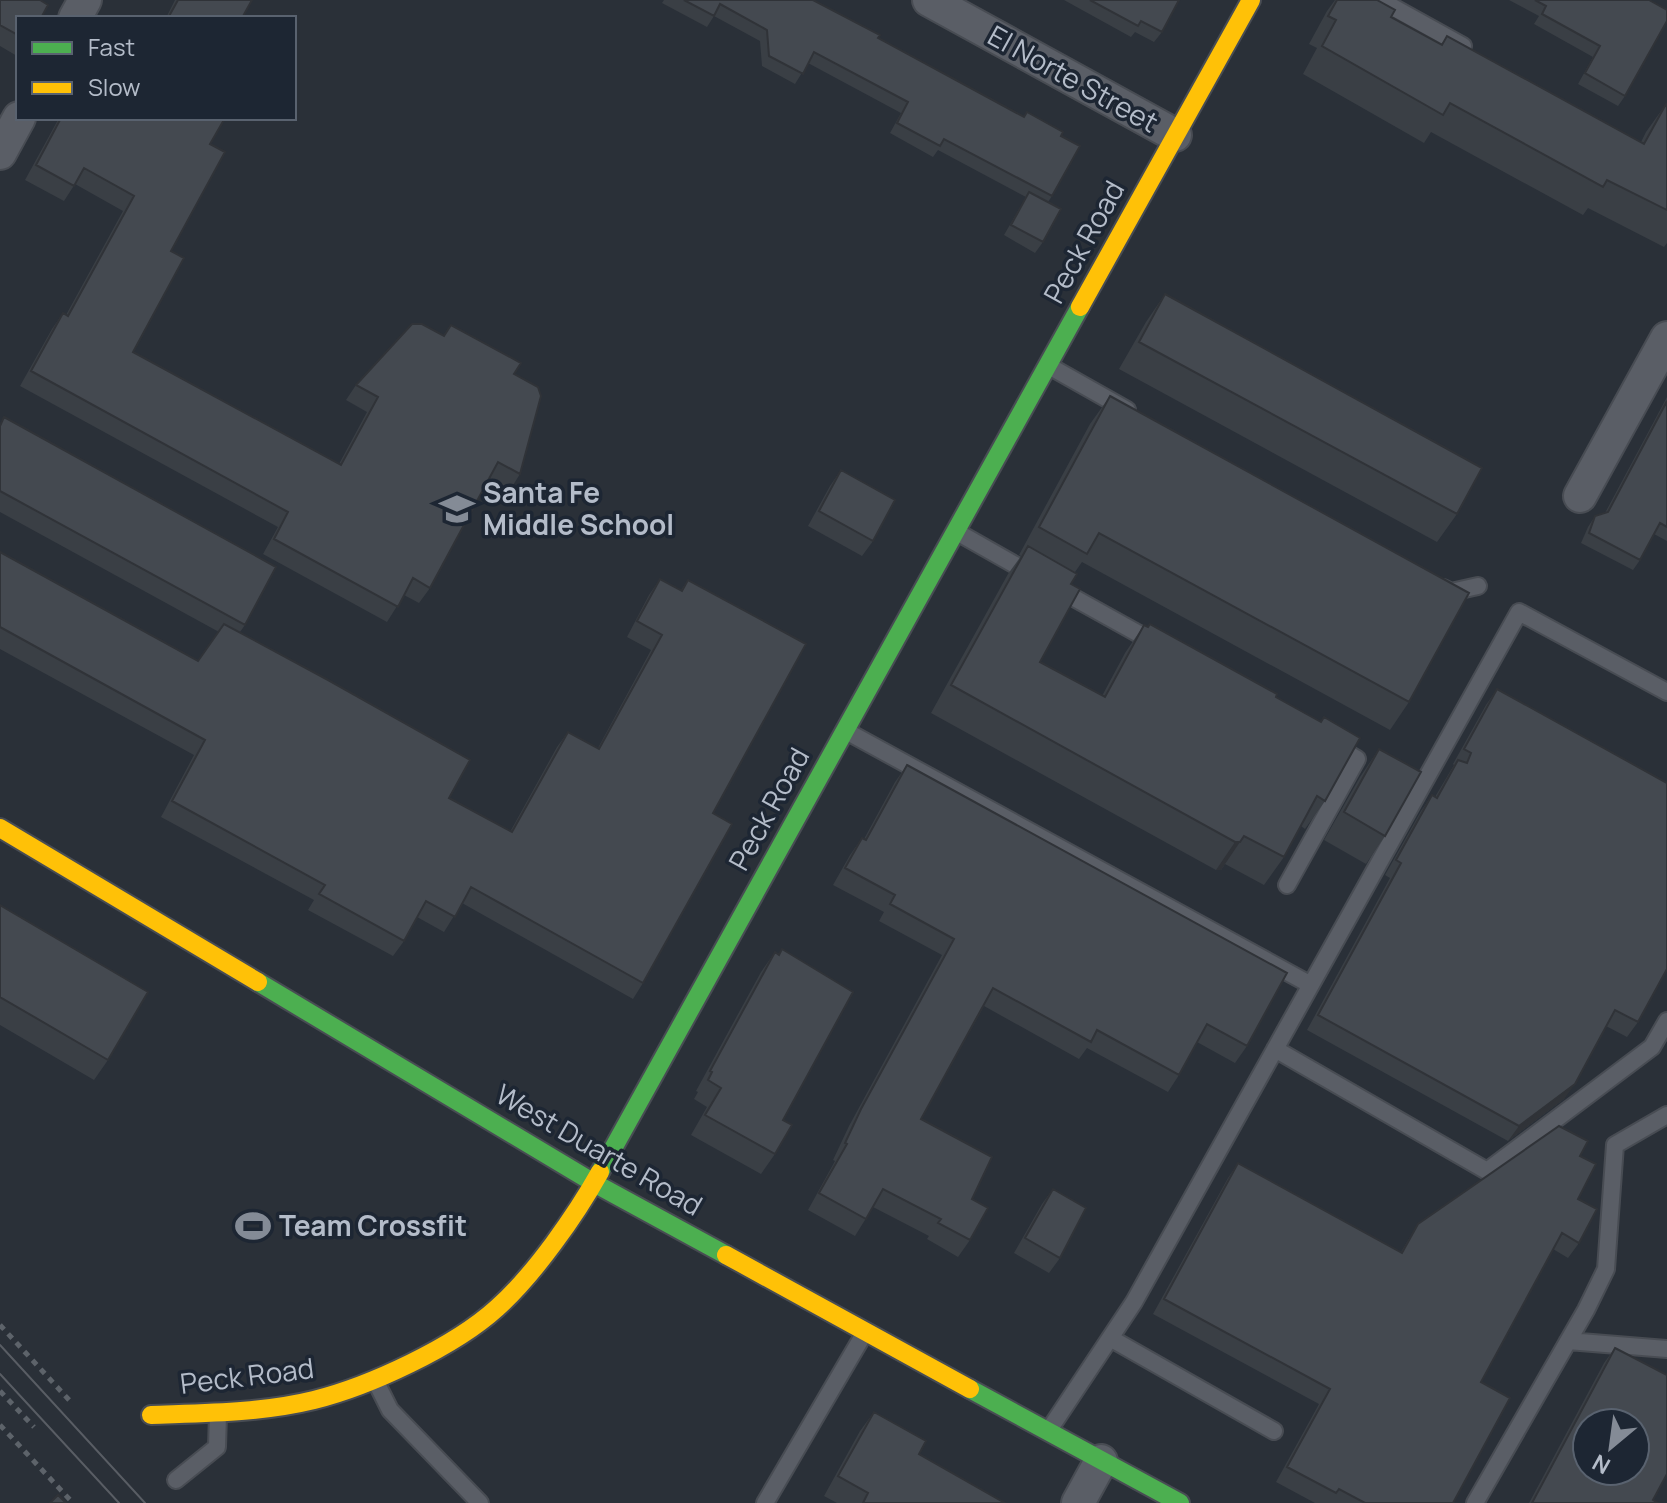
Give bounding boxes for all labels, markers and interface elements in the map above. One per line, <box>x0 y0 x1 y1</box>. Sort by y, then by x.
legend <box>16 16 296 120</box>
street label: El Norte Street <box>982 16 1165 141</box>
text: Fast <box>88 30 135 63</box>
text: Slow <box>88 70 141 103</box>
street label: Peck Road <box>1034 173 1132 310</box>
place label: Santa Fe Middle School <box>483 473 674 543</box>
school or university icon: Santa Fe Middle School <box>438 490 476 528</box>
street label: Peck Road <box>719 740 817 877</box>
street label: West Duarte Road <box>489 1075 710 1224</box>
place label: Team Crossfit <box>279 1206 467 1244</box>
sports icon: Team Crossfit <box>234 1207 272 1245</box>
street label: Peck Road <box>178 1348 316 1402</box>
north arrow <box>1571 1407 1651 1487</box>
text: N <box>1587 1448 1615 1481</box>

